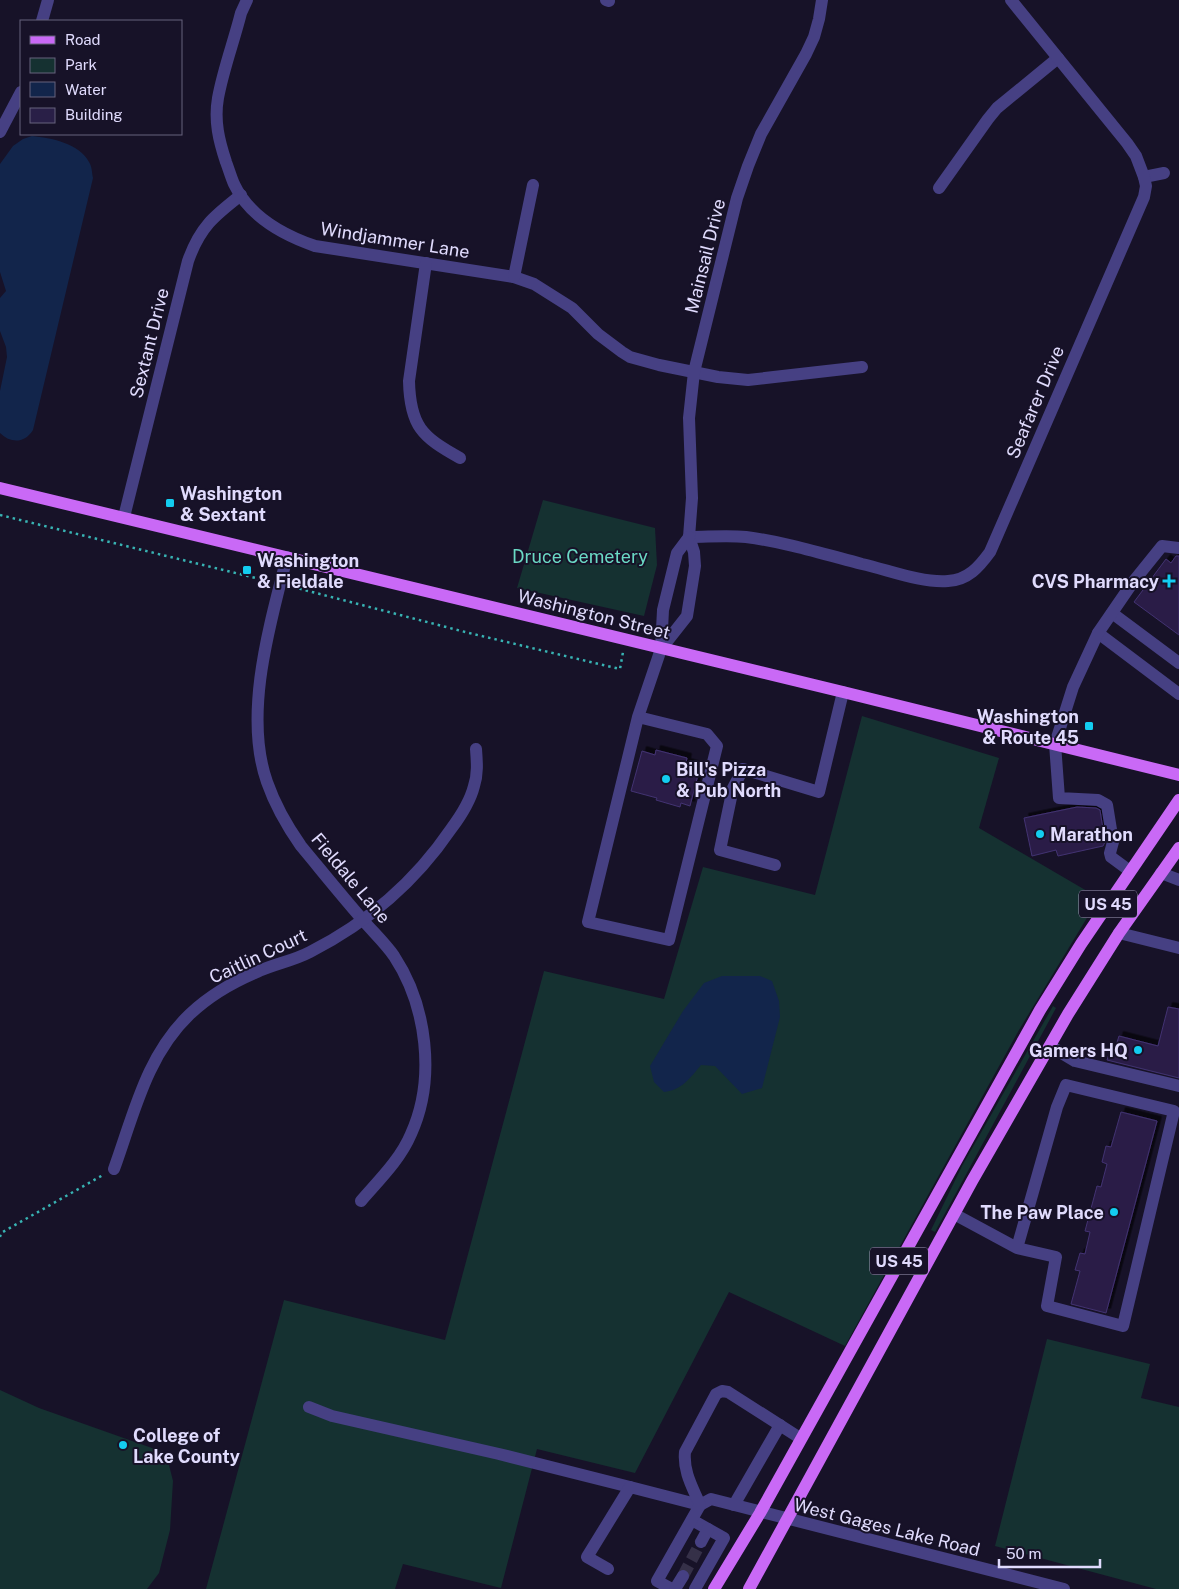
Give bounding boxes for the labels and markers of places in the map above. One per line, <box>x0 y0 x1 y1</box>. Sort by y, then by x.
place label: Washington & Sextant <box>180 483 282 525</box>
marker: Washington & Sextant <box>164 497 176 509</box>
place label: Washington & Fieldale <box>257 550 359 592</box>
marker: Washington & Fieldale <box>241 564 253 576</box>
place label: CVS Pharmacy <box>1032 571 1159 592</box>
marker: CVS Pharmacy <box>1163 575 1175 587</box>
place label: Washington & Route 45 <box>977 706 1079 748</box>
marker: Washington & Route 45 <box>1083 720 1095 732</box>
place label: Bill's Pizza & Pub North <box>676 759 781 801</box>
marker: Bill's Pizza & Pub North <box>660 773 672 785</box>
place label: Marathon <box>1050 824 1133 845</box>
marker: Marathon <box>1034 828 1046 840</box>
place label: Gamers HQ <box>1029 1040 1128 1061</box>
marker: Gamers HQ <box>1132 1044 1144 1056</box>
place label: The Paw Place <box>980 1202 1104 1223</box>
marker: The Paw Place <box>1108 1206 1120 1218</box>
place label: College of Lake County <box>133 1425 240 1467</box>
marker: College of Lake County <box>117 1439 129 1451</box>

